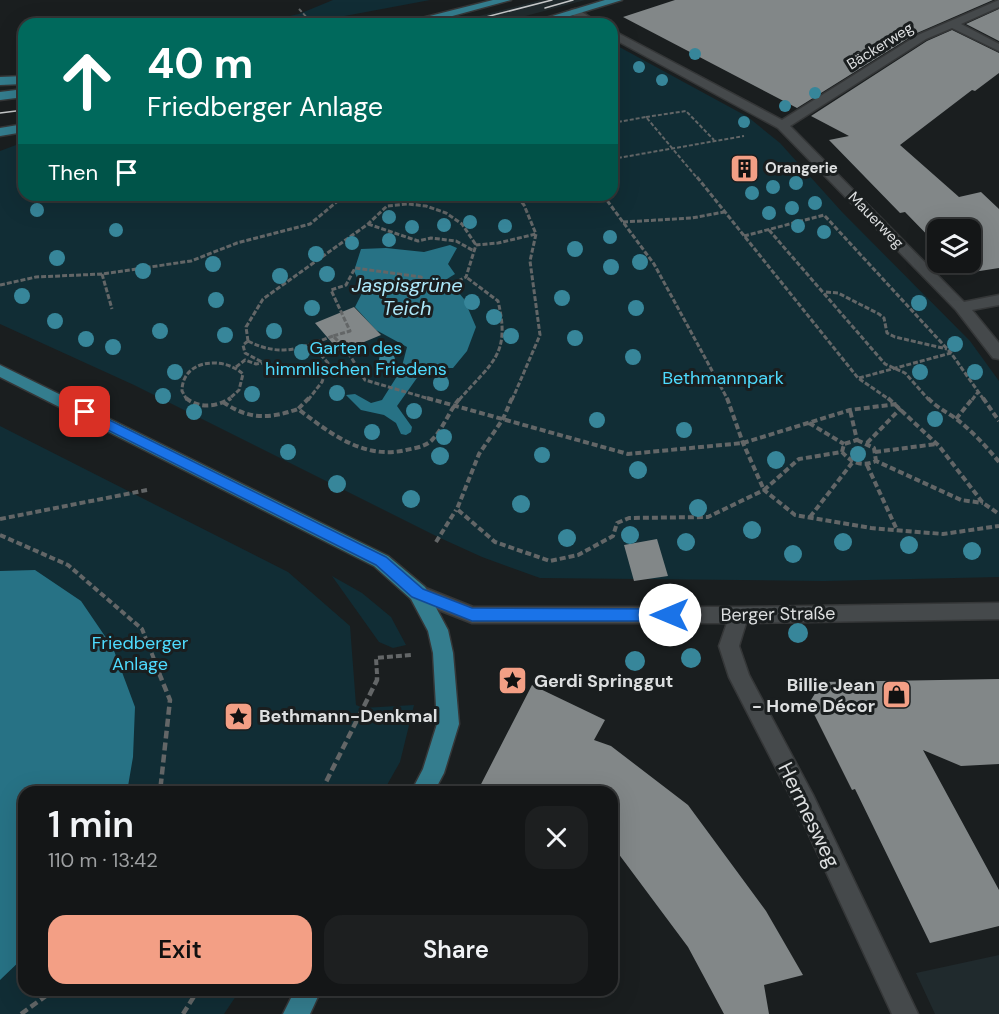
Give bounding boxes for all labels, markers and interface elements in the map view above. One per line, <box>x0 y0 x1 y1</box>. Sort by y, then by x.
street label: Bäckerweg <box>843 18 917 74</box>
text: 40 m <box>147 36 253 91</box>
icon: ahead <box>48 42 126 120</box>
text: Friedberger Anlage <box>147 89 383 124</box>
building icon: Orangerie <box>728 152 760 184</box>
icon: arrive <box>110 156 143 189</box>
text: Then <box>48 158 98 187</box>
place label: Orangerie <box>765 158 838 178</box>
street label: Mauerweg <box>844 187 908 253</box>
map controls <box>927 219 981 273</box>
button: layers <box>927 219 981 273</box>
water label: Jaspisgrüne Teich <box>351 272 463 321</box>
park label: Garten des himmlischen Friedens <box>265 336 447 381</box>
park label: Bethmannpark <box>662 366 784 390</box>
pin <box>59 386 110 437</box>
icon: arrive <box>68 395 101 428</box>
position arrow <box>638 583 702 647</box>
street label: Berger Straße <box>720 601 836 627</box>
park label: Friedberger Anlage <box>92 631 189 676</box>
place icon: Gerdi Springgut <box>497 665 529 697</box>
place label: Gerdi Springgut <box>534 669 673 693</box>
place label: Billie Jean - Home Décor <box>752 673 875 718</box>
shop icon: Billie Jean - Home Décor <box>880 679 912 711</box>
place icon: Bethmann-Denkmal <box>222 700 254 732</box>
place label: Bethmann-Denkmal <box>259 704 438 728</box>
street label: Hermesweg <box>771 758 847 873</box>
text: 1 min <box>48 801 134 848</box>
button: close <box>525 806 588 869</box>
text: 110 m · 13:42 <box>48 847 158 873</box>
button: Exit <box>48 915 312 984</box>
button: Share <box>324 915 588 984</box>

